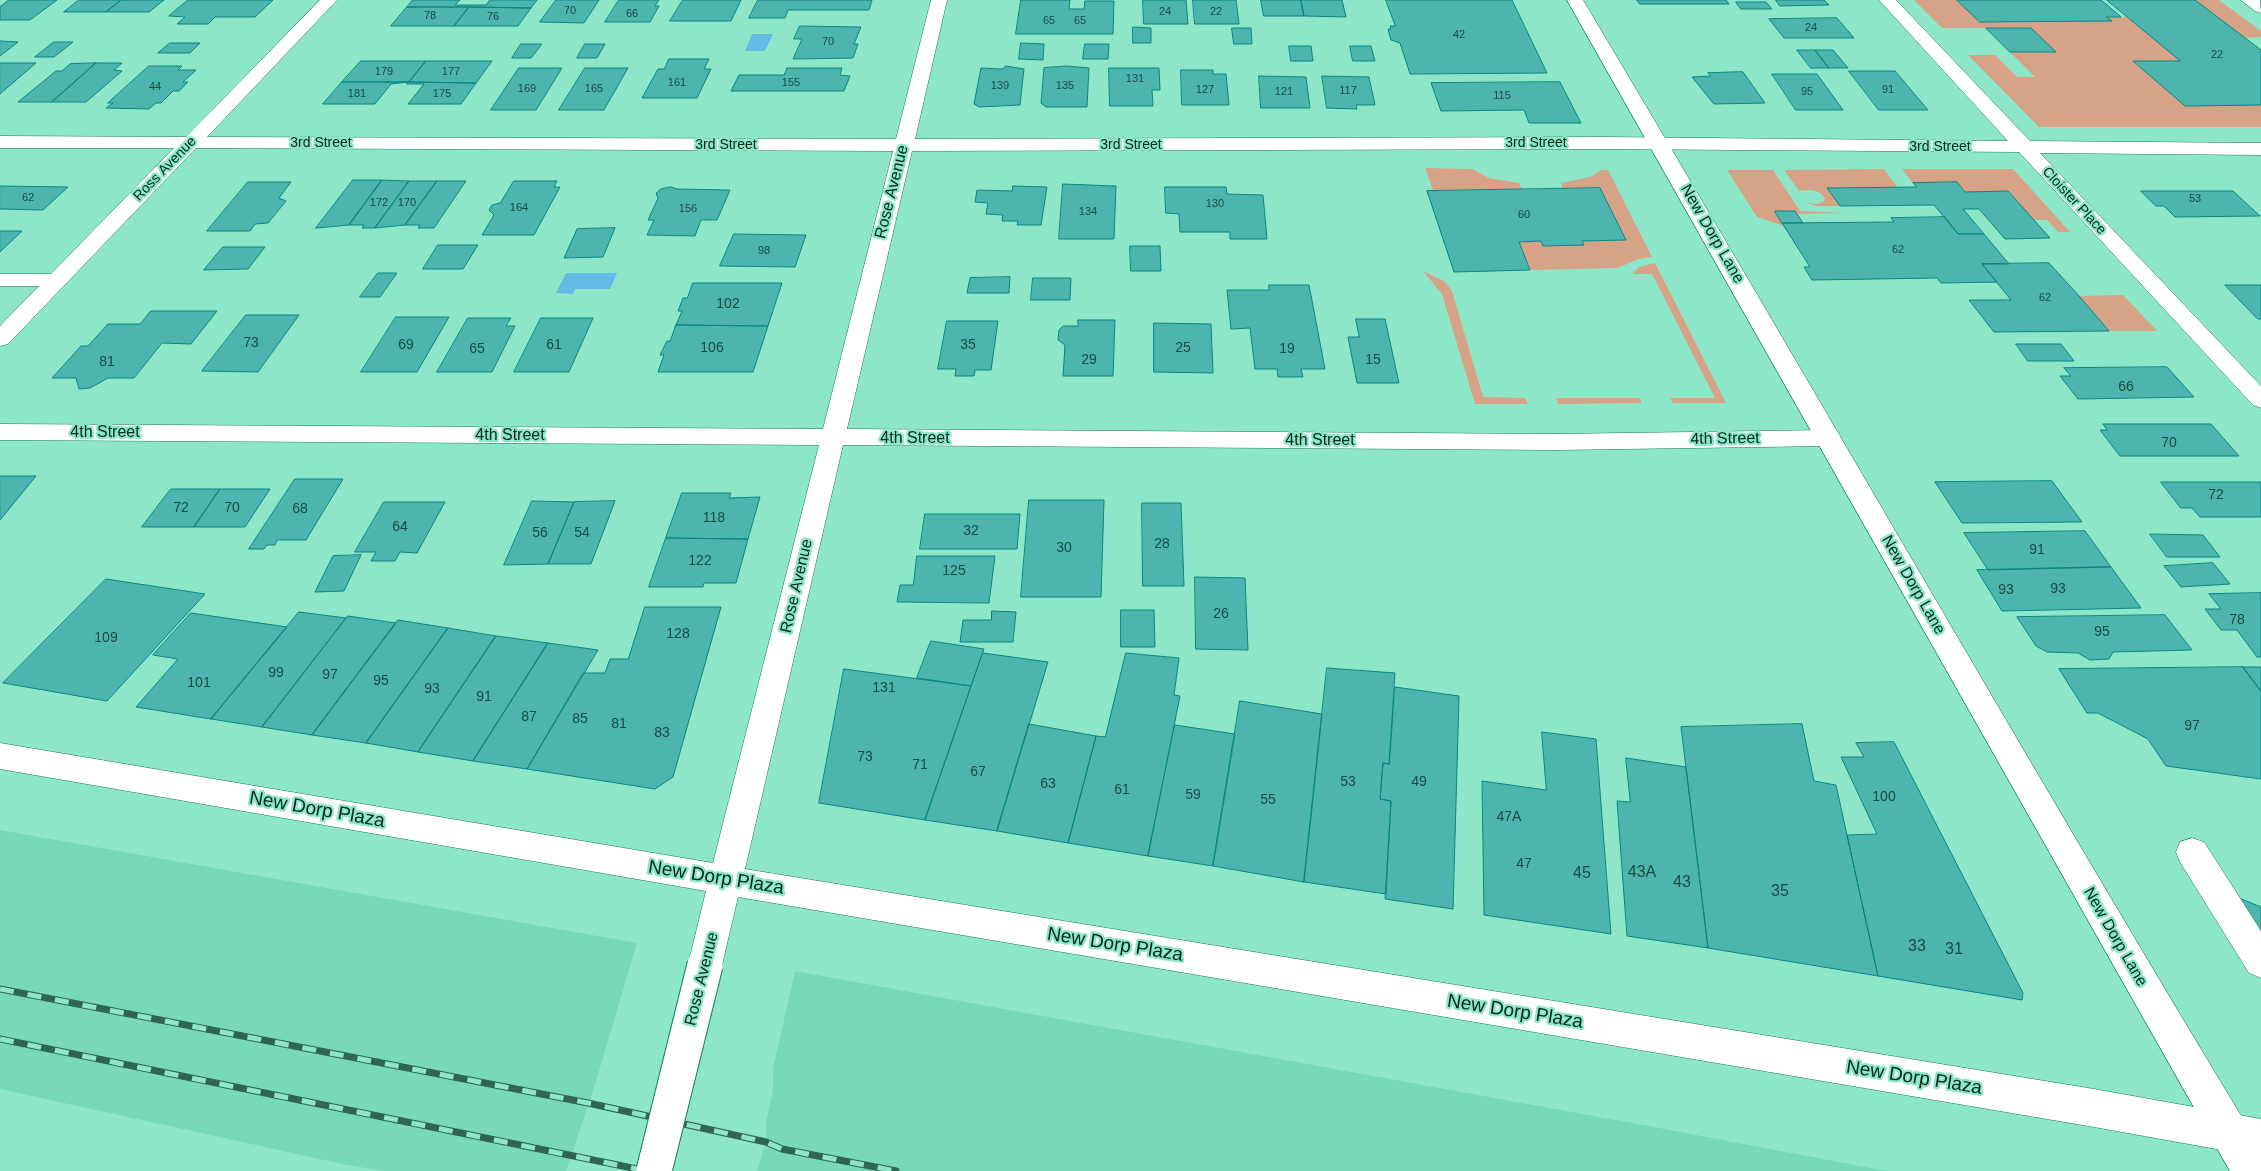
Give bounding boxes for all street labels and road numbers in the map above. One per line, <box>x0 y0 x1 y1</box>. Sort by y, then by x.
street label: Ross Avenue <box>130 133 200 205</box>
street label: 3rd Street <box>290 135 352 151</box>
street label: 3rd Street <box>1505 135 1567 151</box>
street label: 3rd Street <box>695 137 757 153</box>
street label: 3rd Street <box>1100 137 1162 153</box>
street label: 3rd Street <box>1909 139 1971 155</box>
street label: Rose Avenue <box>871 143 913 241</box>
street label: Cloister Place <box>2038 164 2110 238</box>
street label: New Dorp Lane <box>1676 181 1748 287</box>
street label: 4th Street <box>70 423 140 443</box>
street label: 4th Street <box>475 426 545 446</box>
street label: 4th Street <box>880 429 950 449</box>
street label: 4th Street <box>1690 429 1760 449</box>
street label: 4th Street <box>1285 431 1355 451</box>
street label: New Dorp Lane <box>1877 532 1949 638</box>
street label: Rose Avenue <box>777 537 817 635</box>
street label: New Dorp Plaza <box>247 787 387 833</box>
street label: New Dorp Plaza <box>646 856 786 900</box>
street label: New Dorp Lane <box>2079 884 2151 990</box>
street label: New Dorp Plaza <box>1045 923 1185 967</box>
street label: Rose Avenue <box>681 930 723 1028</box>
street label: New Dorp Plaza <box>1445 990 1585 1034</box>
street label: New Dorp Plaza <box>1844 1056 1984 1100</box>

